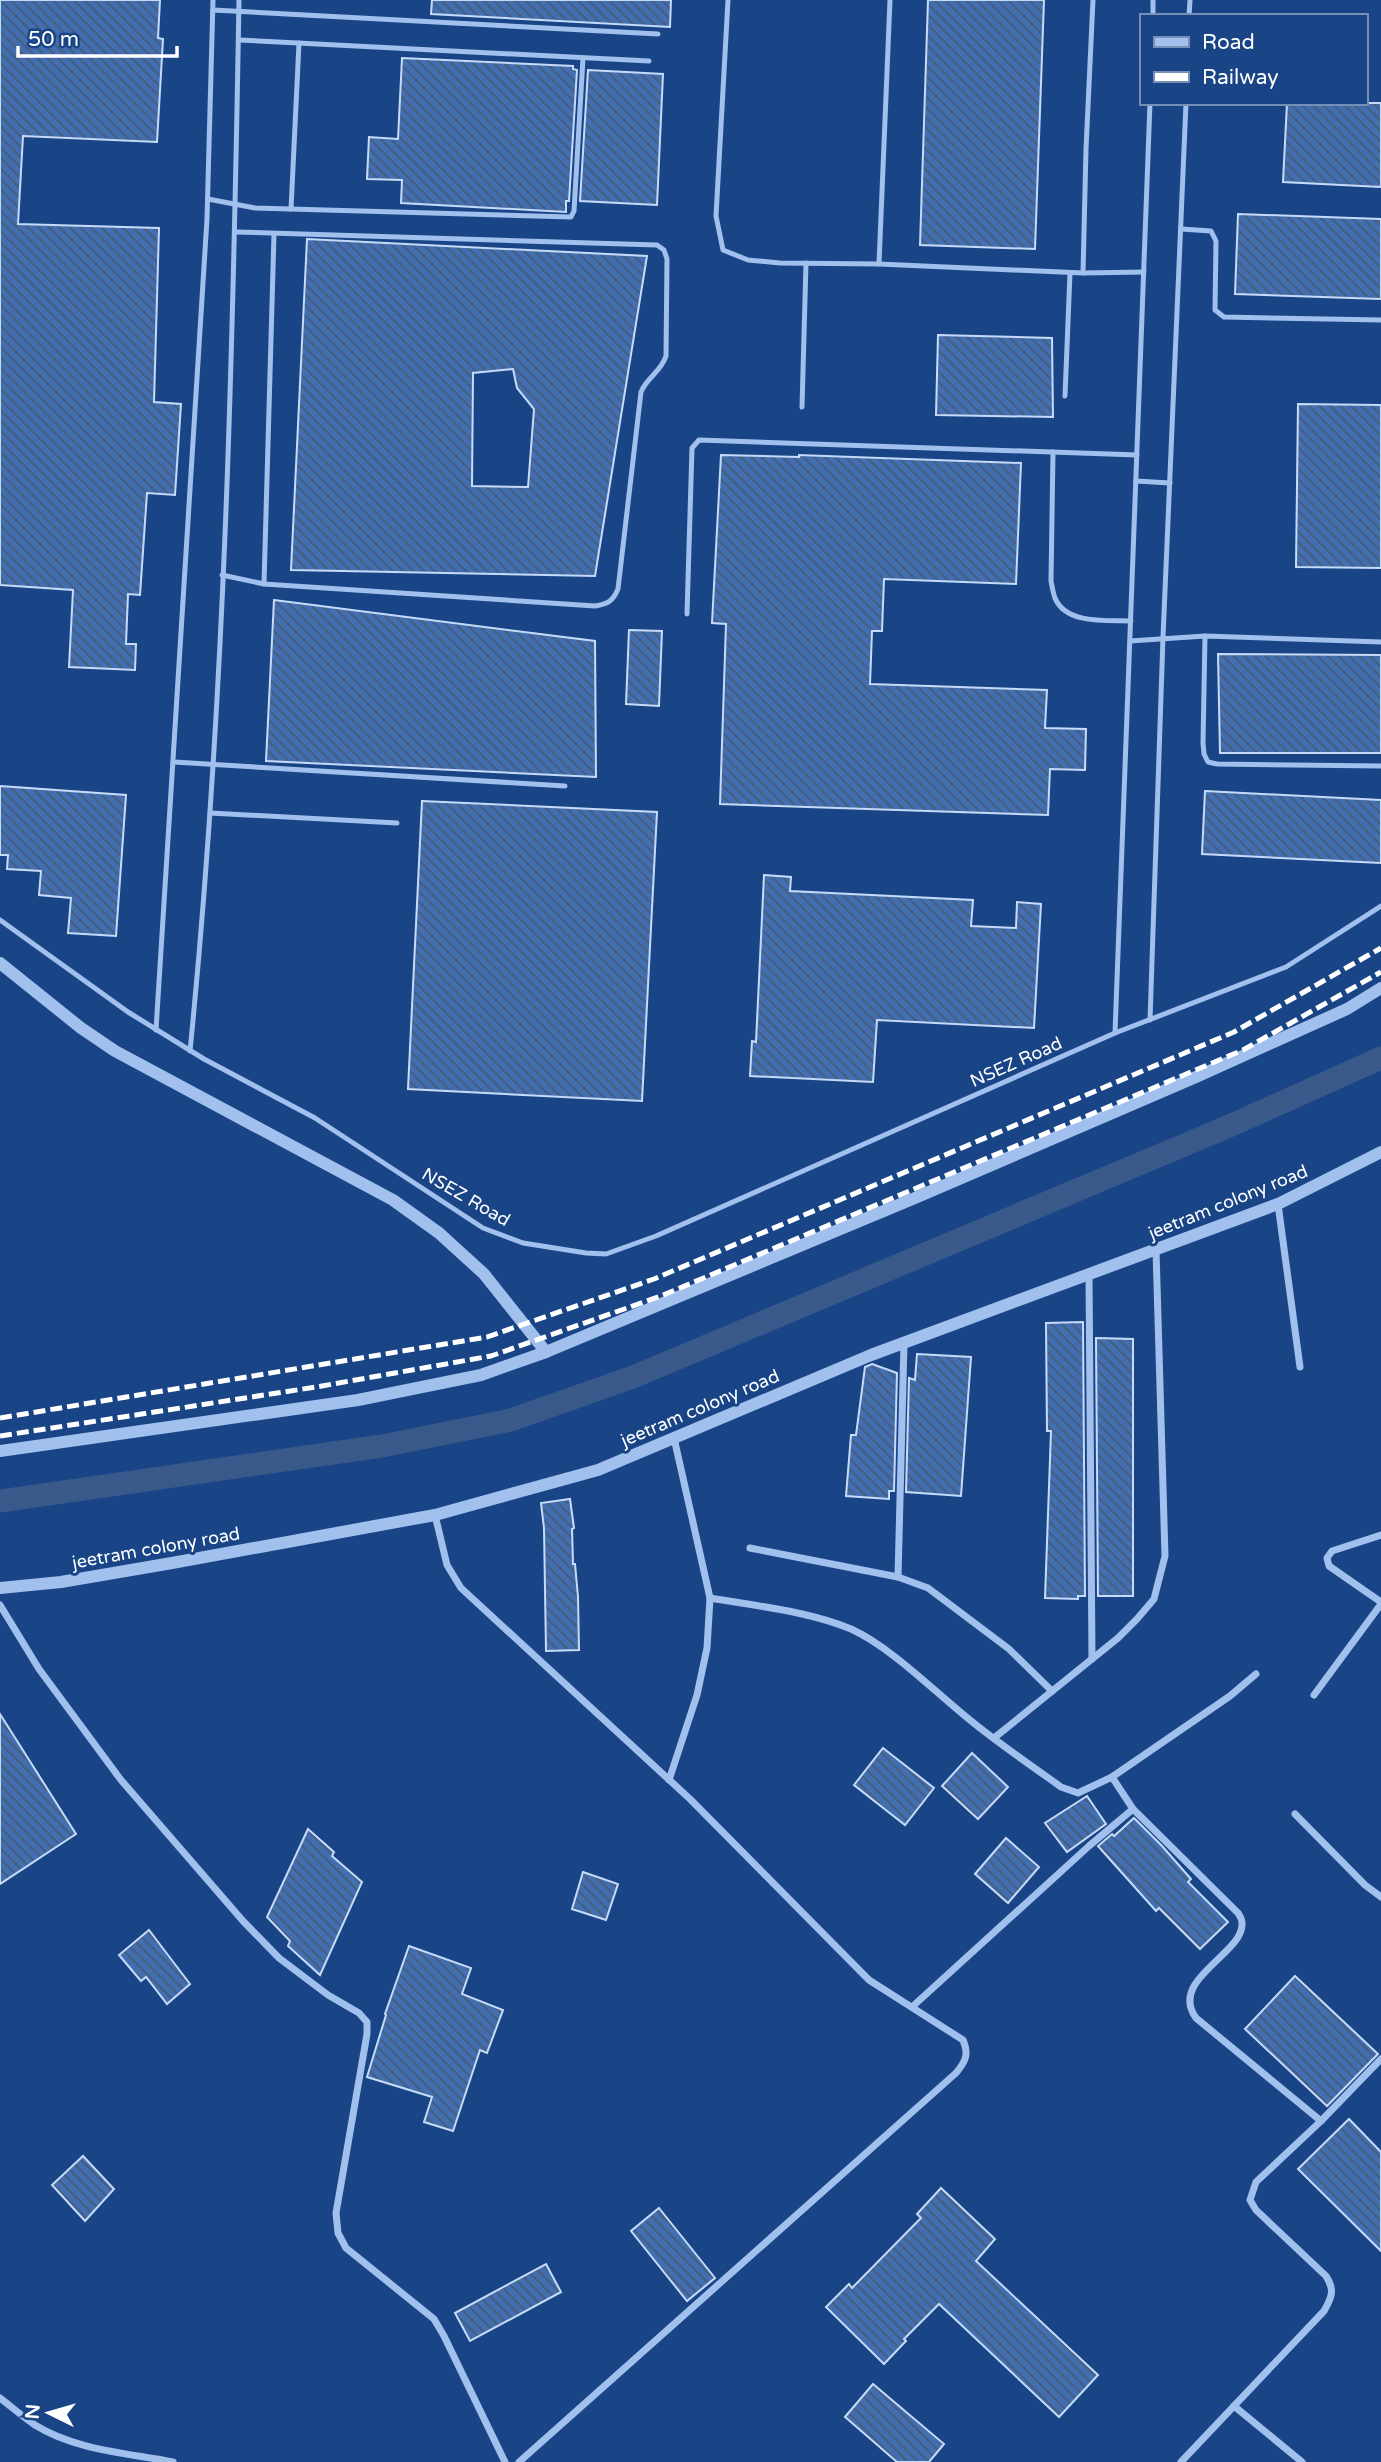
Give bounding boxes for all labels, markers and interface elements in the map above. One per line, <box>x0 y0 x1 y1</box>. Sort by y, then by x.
scale bar <box>18 14 177 58</box>
legend <box>1140 14 1367 105</box>
text: 50 m <box>28 27 79 52</box>
text: Road <box>1202 30 1255 55</box>
text: Railway <box>1202 65 1279 90</box>
street label: NSEZ Road <box>967 1032 1065 1092</box>
street label: jeetram colony road <box>1144 1160 1311 1244</box>
street label: NSEZ Road <box>418 1163 514 1231</box>
street label: jeetram colony road <box>616 1365 783 1452</box>
street label: jeetram colony road <box>69 1522 242 1574</box>
north arrow <box>14 2378 84 2448</box>
text: N <box>21 2403 45 2420</box>

